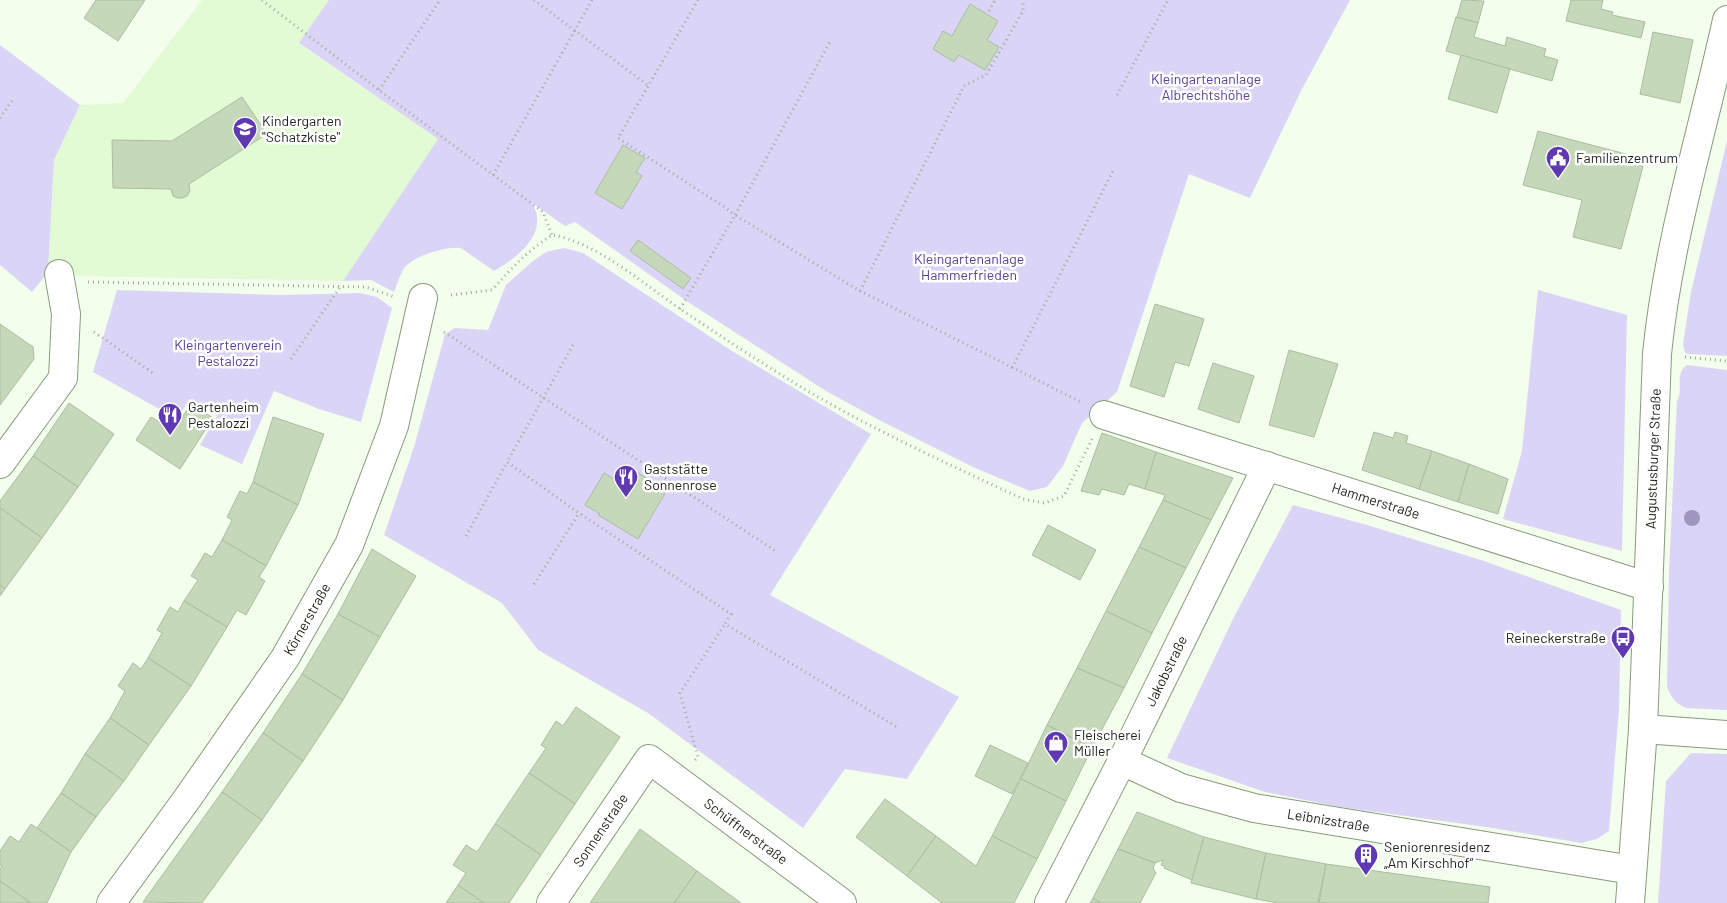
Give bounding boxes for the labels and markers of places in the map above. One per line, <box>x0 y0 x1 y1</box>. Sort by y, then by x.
place label: Kindergarten "Schatzkiste" <box>262 112 341 145</box>
school or university icon: Kindergarten "Schatzkiste" <box>232 116 258 150</box>
public building icon: Familienzentrum <box>1545 145 1571 179</box>
place label: Familienzentrum <box>1576 149 1678 166</box>
place label: Gartenheim Pestalozzi <box>188 398 259 431</box>
restaurant icon: Gartenheim Pestalozzi <box>157 402 183 436</box>
place label: Gaststätte Sonnenrose <box>644 460 717 493</box>
restaurant icon: Gaststätte Sonnenrose <box>613 464 639 498</box>
bus stop icon: Reineckerstraße <box>1610 625 1636 659</box>
place label: Reineckerstraße <box>1506 629 1606 646</box>
place label: Fleischerei Müller <box>1074 726 1141 759</box>
shop icon: Fleischerei Müller <box>1043 730 1069 764</box>
place label: Seniorenresidenz „Am Kirschhof“ <box>1384 838 1490 871</box>
building icon: Seniorenresidenz „Am Kirschhof“ <box>1353 842 1379 876</box>

